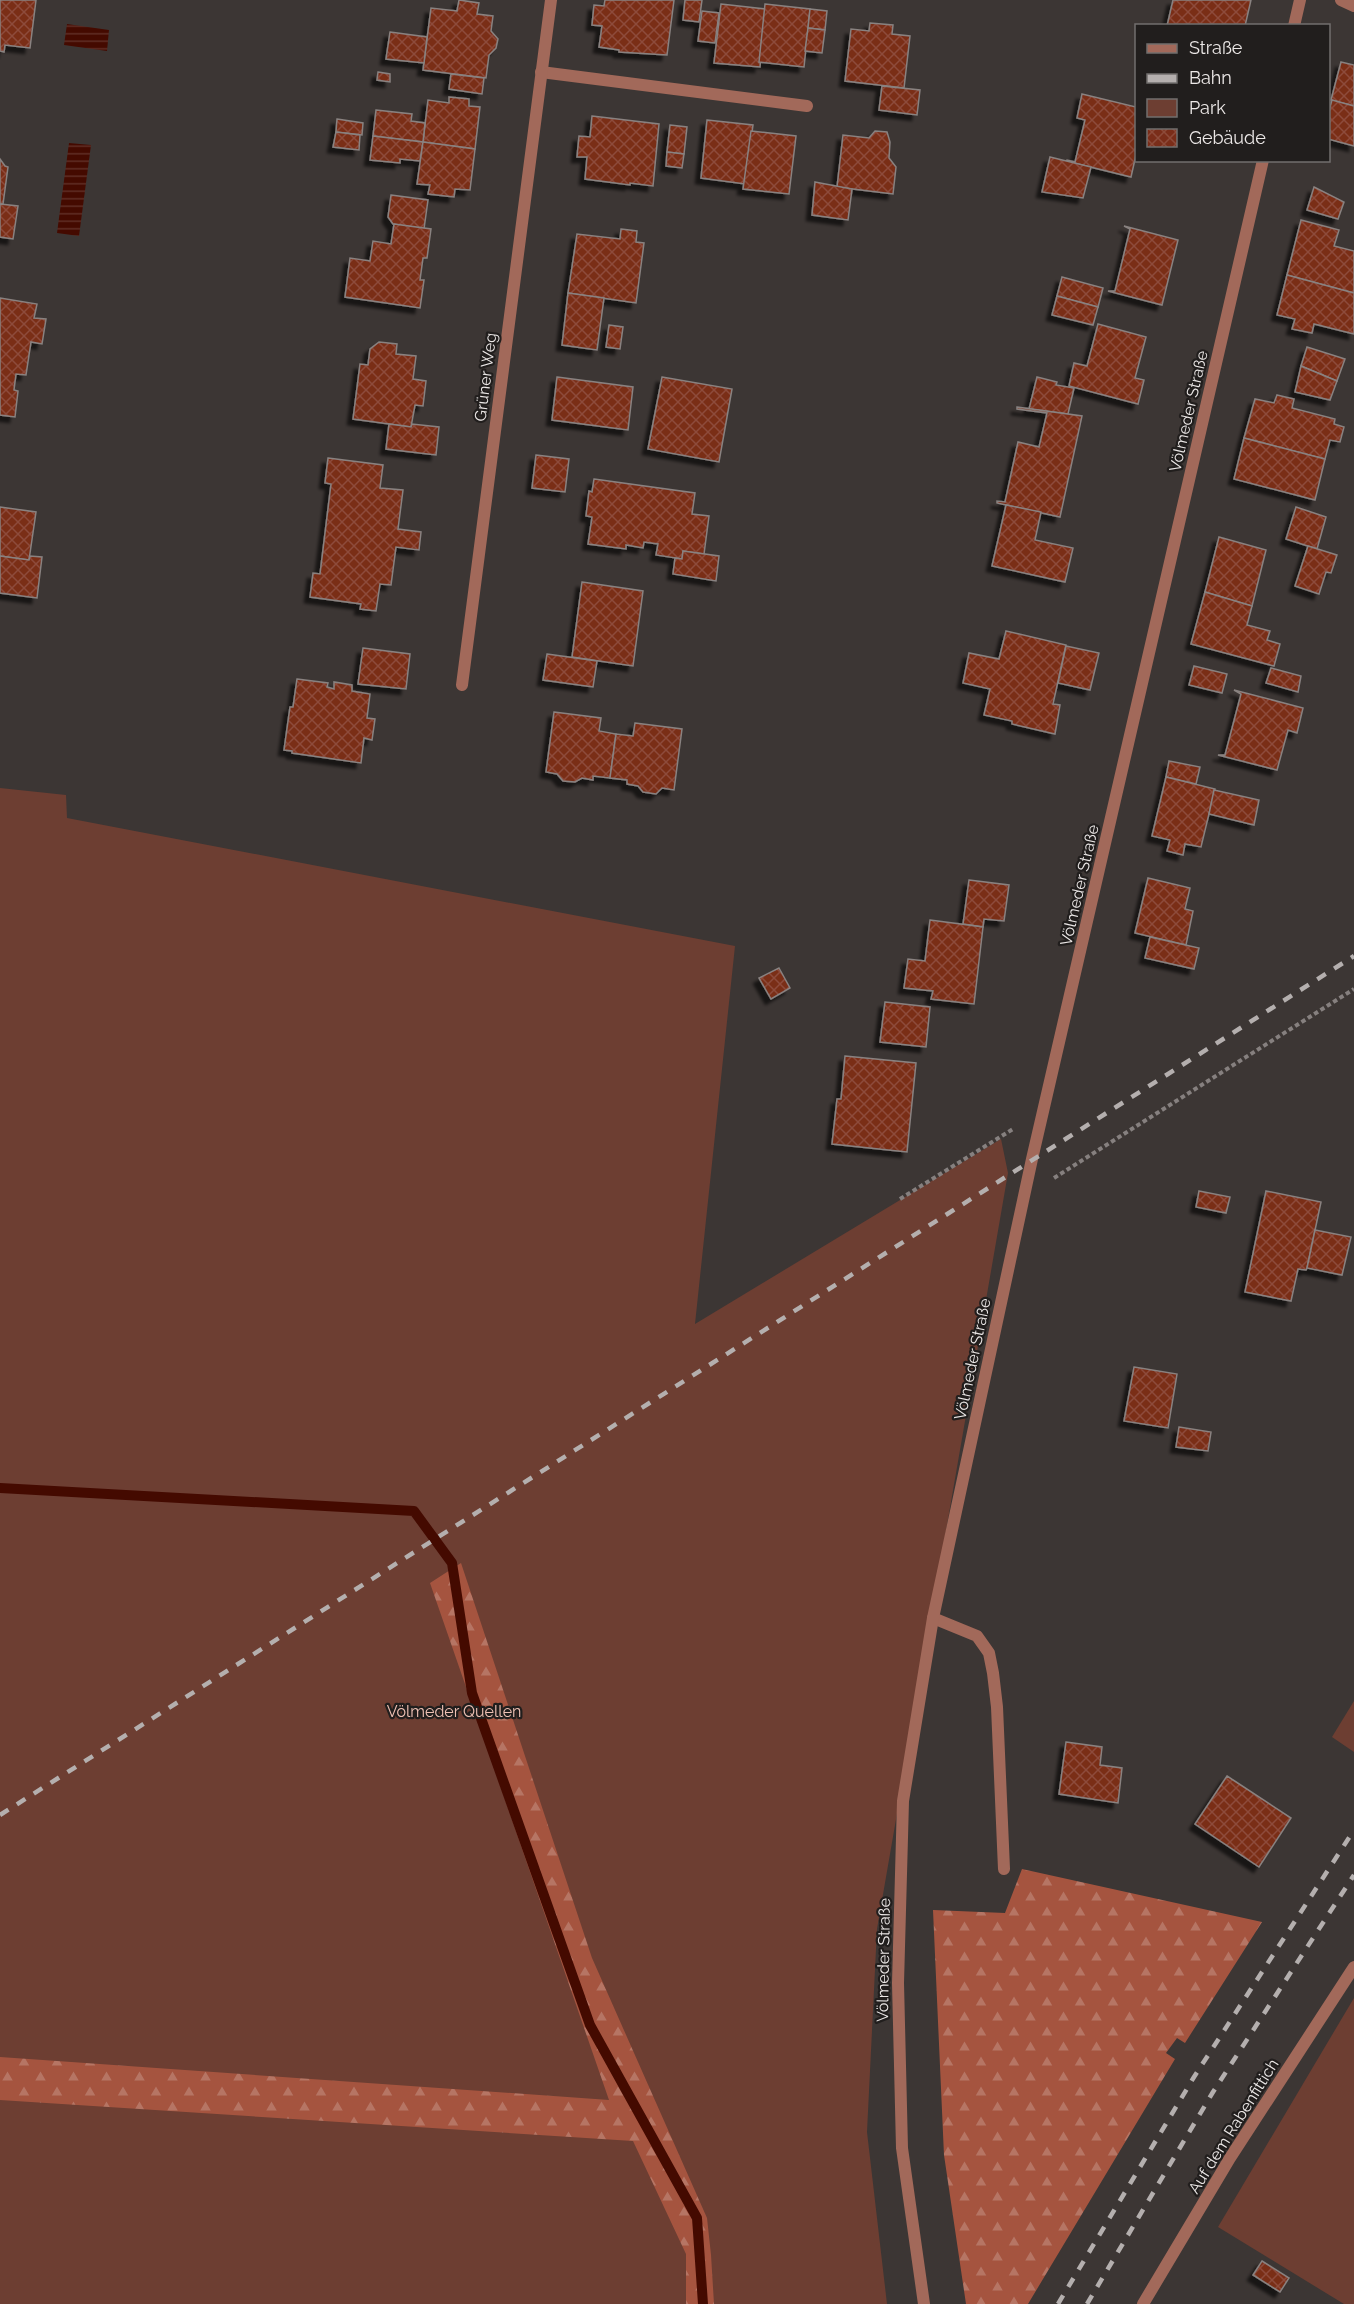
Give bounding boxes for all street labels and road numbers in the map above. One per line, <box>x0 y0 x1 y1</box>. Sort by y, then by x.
street label: Grüner Weg <box>471 332 500 422</box>
street label: Völmeder Straße <box>1165 349 1212 474</box>
street label: Völmeder Straße <box>1056 823 1103 948</box>
street label: Völmeder Straße <box>950 1297 995 1422</box>
street label: Völmeder Straße <box>873 1898 894 2022</box>
street label: Auf dem Rabenfittich <box>1184 2055 1283 2197</box>

